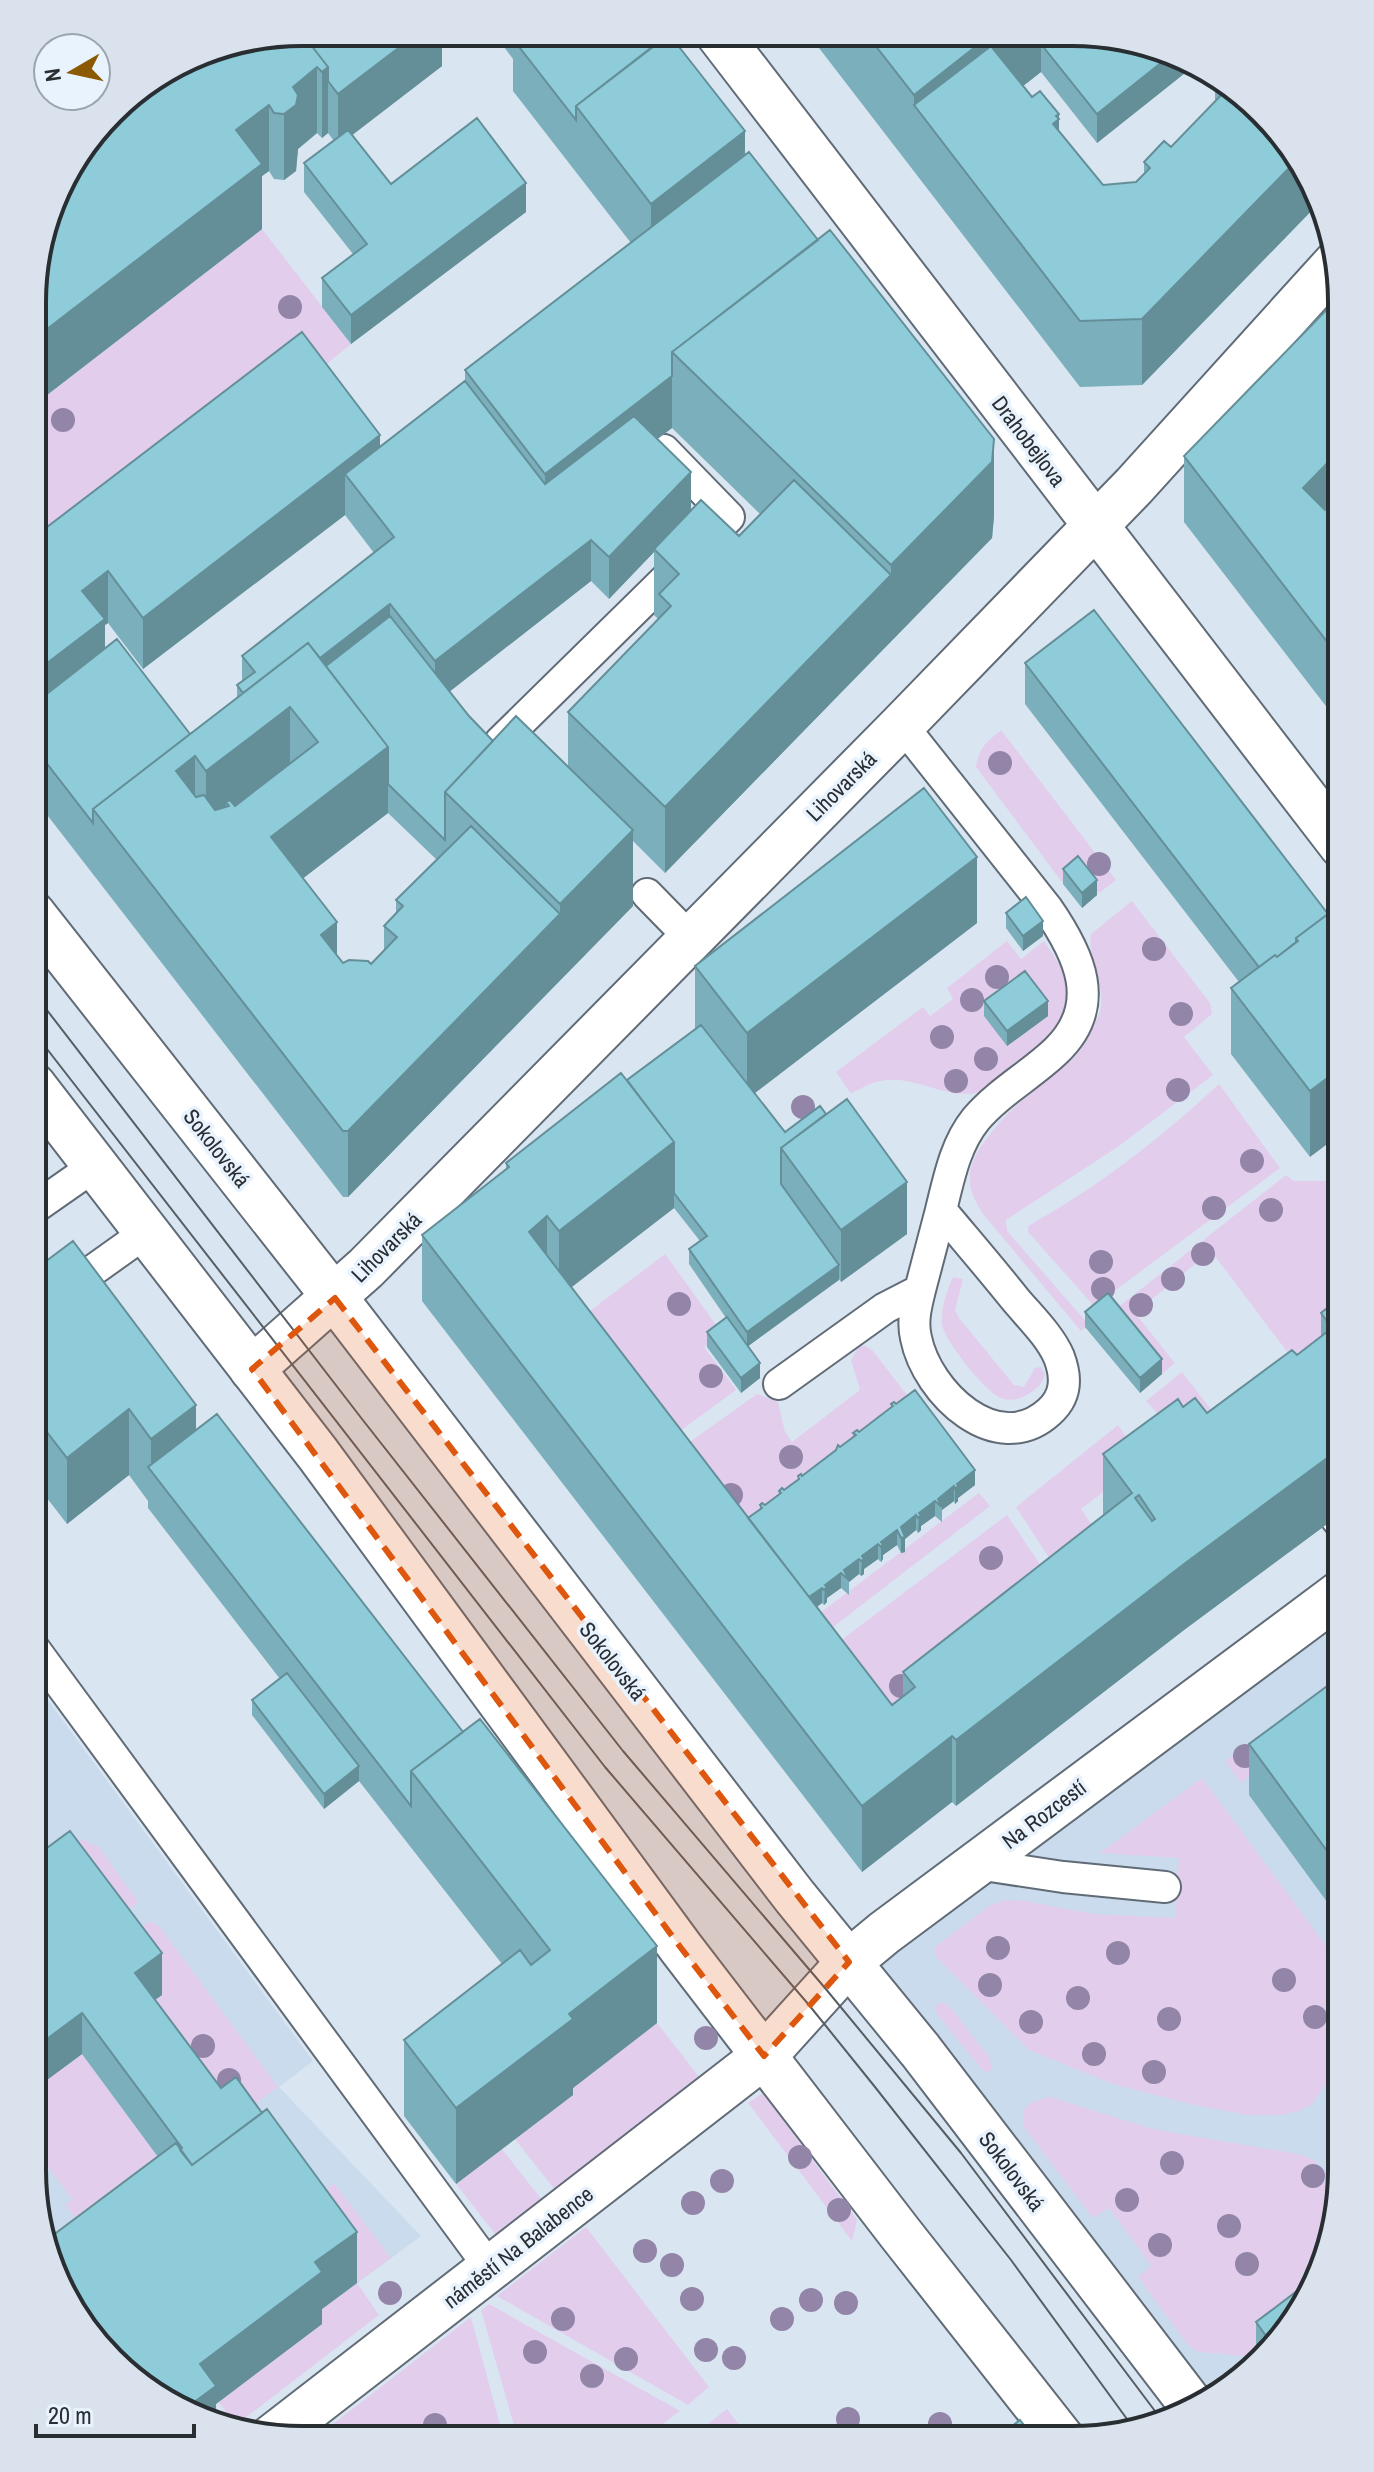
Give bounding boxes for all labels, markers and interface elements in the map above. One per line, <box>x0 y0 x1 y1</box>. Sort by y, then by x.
north arrow <box>32 32 112 112</box>
text: N <box>36 66 68 84</box>
street label: Drahobejlova <box>985 390 1073 492</box>
street label: Lihovarská <box>799 744 883 828</box>
street label: Sokolovská <box>177 1102 257 1194</box>
street label: Lihovarská <box>344 1205 428 1289</box>
street label: Sokolovská <box>573 1615 653 1707</box>
street label: Na Rozcestí <box>996 1772 1093 1856</box>
street label: Sokolovská <box>972 2125 1052 2217</box>
street label: náměstí Na Balabence <box>437 2179 599 2315</box>
scale bar <box>36 2388 194 2438</box>
text: 20 m <box>48 2399 92 2431</box>

